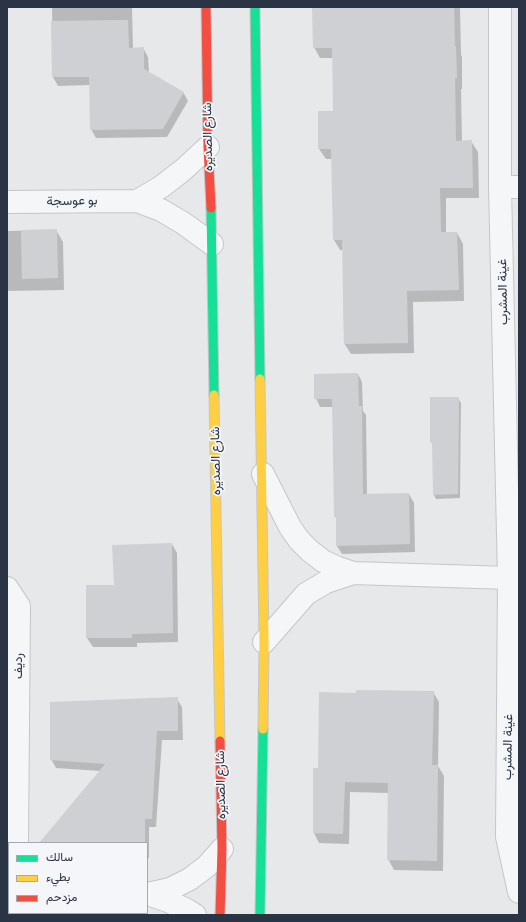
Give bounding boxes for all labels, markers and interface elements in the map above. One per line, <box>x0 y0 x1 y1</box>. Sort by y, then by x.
street label: شارع الصديره <box>200 103 216 171</box>
street label: بو عوسجة <box>46 193 98 209</box>
street label: غينة المشرب <box>495 259 511 325</box>
street label: شارع الصديره <box>208 427 224 495</box>
street label: رديف <box>10 653 26 679</box>
street label: غينة المشرب <box>500 714 516 780</box>
street label: شارع الصديره <box>213 751 229 819</box>
legend <box>8 842 148 914</box>
text: سالك <box>46 850 73 864</box>
text: بطيء <box>46 870 70 884</box>
text: مزدحم <box>46 890 77 904</box>

